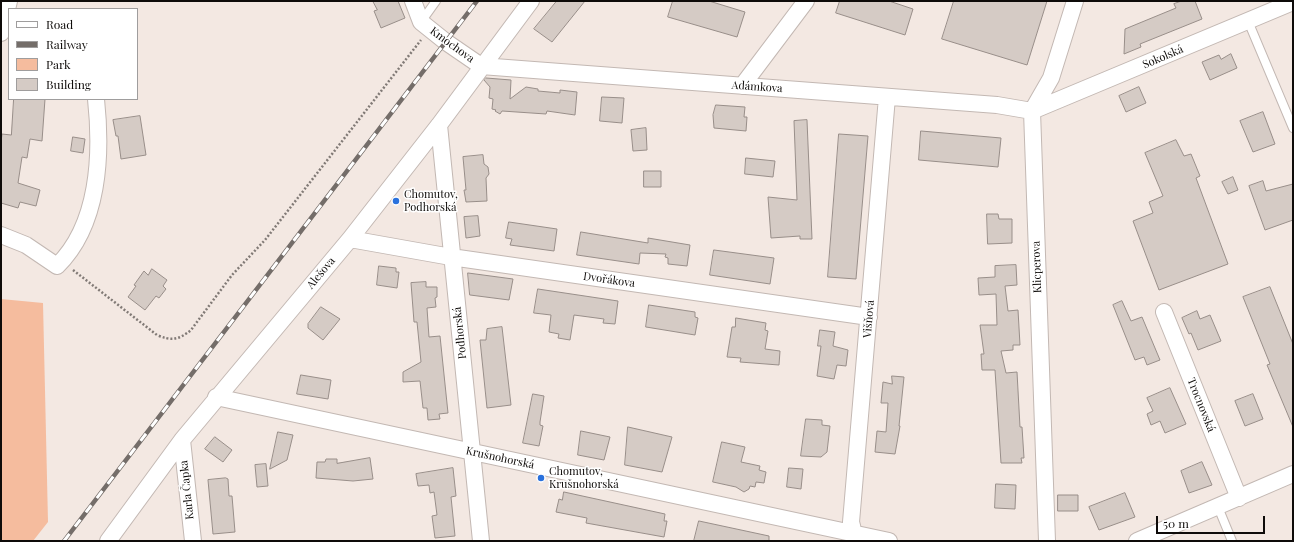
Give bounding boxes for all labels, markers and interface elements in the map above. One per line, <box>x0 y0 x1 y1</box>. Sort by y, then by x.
legend <box>8 8 138 100</box>
text: Road <box>46 16 73 32</box>
street label: Kmochova <box>427 25 477 65</box>
text: Railway <box>46 36 88 52</box>
street label: Sokolská <box>1141 43 1185 71</box>
text: Park <box>46 56 71 72</box>
text: Building <box>46 76 91 92</box>
street label: Adámkova <box>731 79 783 95</box>
place label: Chomutov, Podhorská <box>404 188 458 214</box>
marker: Chomutov, Podhorská <box>391 196 401 206</box>
street label: Klicperova <box>1029 241 1045 293</box>
street label: Alešova <box>304 255 338 291</box>
street label: Dvořákova <box>582 270 636 290</box>
street label: Višňová <box>861 299 877 339</box>
street label: Podhorská <box>451 306 469 360</box>
street label: Trocnovská <box>1184 376 1218 434</box>
street label: Krušnohorská <box>465 444 535 472</box>
street label: Karla Čapka <box>177 460 197 520</box>
place label: Chomutov, Krušnohorská <box>549 465 619 491</box>
marker: Chomutov, Krušnohorská <box>536 473 546 483</box>
scale bar <box>1158 508 1267 534</box>
text: 50 m <box>1163 515 1189 531</box>

